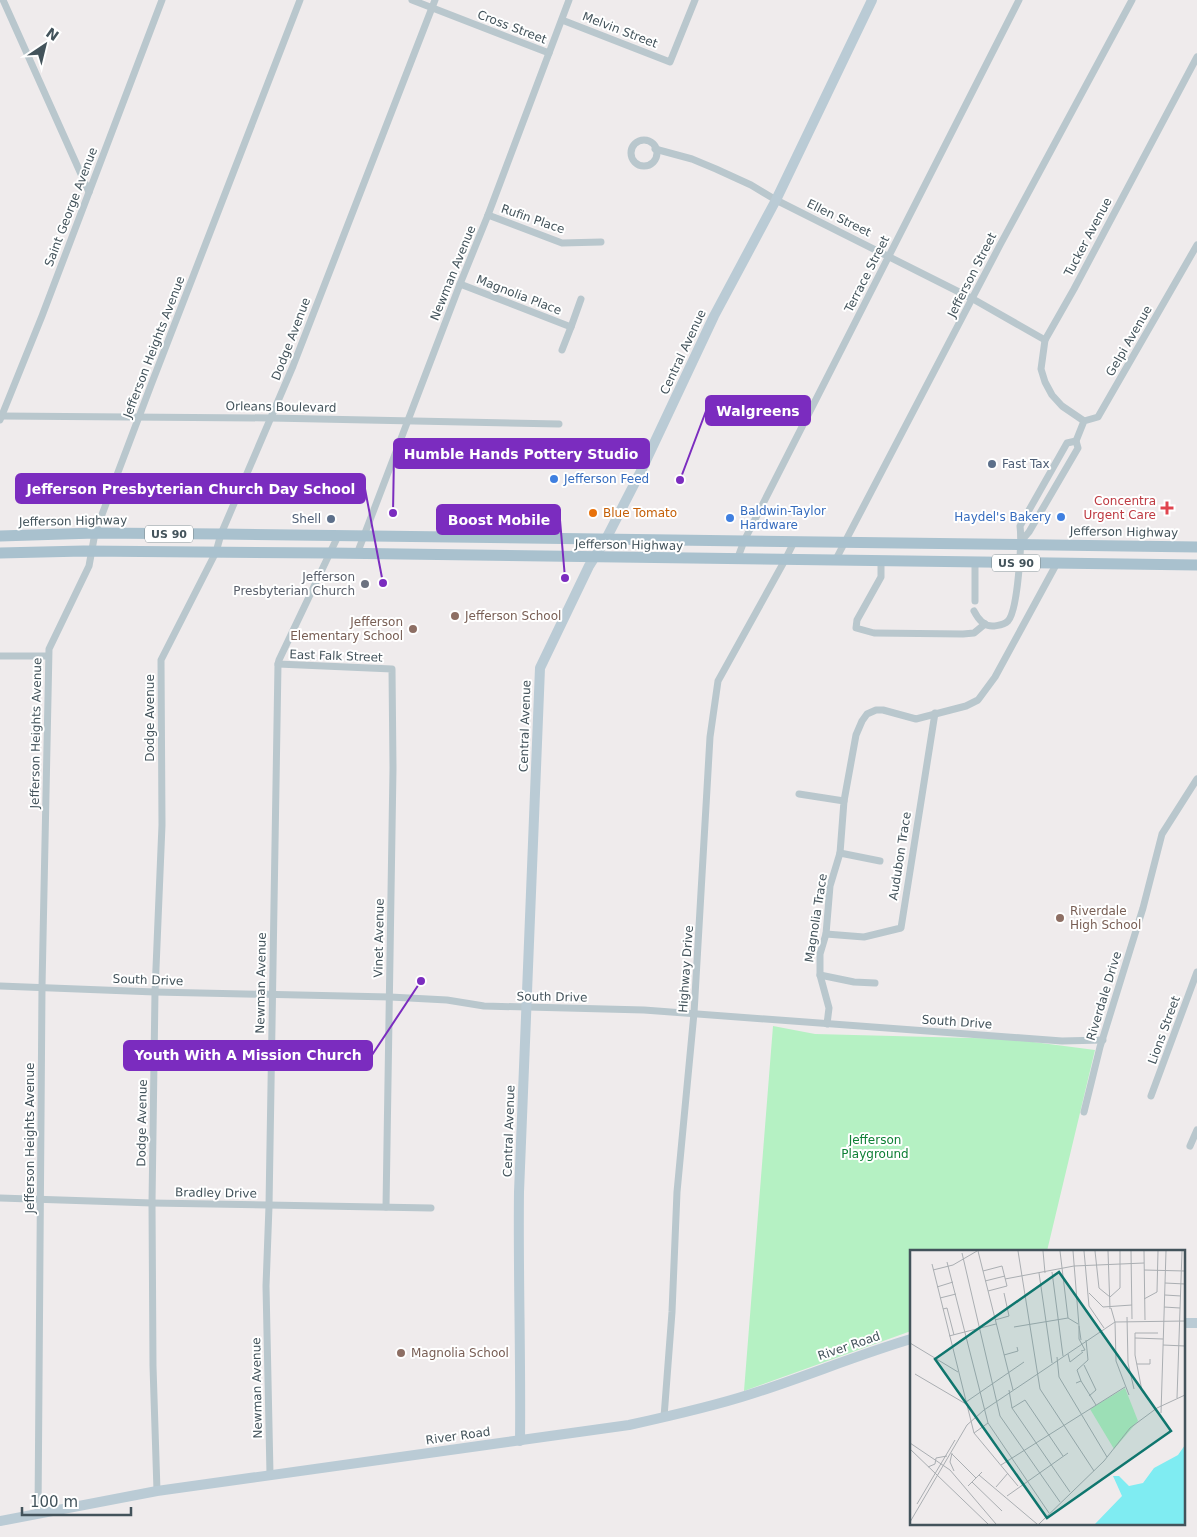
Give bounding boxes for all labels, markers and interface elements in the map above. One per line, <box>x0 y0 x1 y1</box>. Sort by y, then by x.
street label: Cross Street <box>475 7 549 47</box>
street label: Melvin Street <box>580 9 660 51</box>
north arrow <box>20 20 70 70</box>
text: N <box>43 24 62 44</box>
street label: Saint George Avenue <box>42 145 100 269</box>
street label: Tucker Avenue <box>1061 195 1115 280</box>
street label: Ellen Street <box>805 196 874 240</box>
street label: Rufin Place <box>499 202 567 236</box>
street label: Newman Avenue <box>428 223 478 323</box>
street label: Jefferson Street <box>944 230 999 320</box>
street label: Terrace Street <box>841 233 892 315</box>
street label: Magnolia Place <box>474 272 564 318</box>
street label: Jefferson Heights Avenue <box>120 274 188 421</box>
street label: Dodge Avenue <box>269 296 313 382</box>
street label: Gelpi Avenue <box>1103 303 1155 379</box>
street label: Central Avenue <box>657 307 709 397</box>
callout: Walgreens <box>706 396 810 425</box>
street label: Orleans Boulevard <box>225 399 337 415</box>
text: Walgreens <box>716 403 800 419</box>
callout: Humble Hands Pottery Studio <box>394 439 649 468</box>
text: Humble Hands Pottery Studio <box>404 446 639 462</box>
place label: Fast Tax <box>1002 457 1050 471</box>
marker: Fast Tax <box>986 458 998 470</box>
place label: Jefferson Feed <box>563 472 649 486</box>
marker: Jefferson Feed <box>548 473 560 485</box>
callout: Jefferson Presbyterian Church Day School <box>16 474 365 503</box>
text: Jefferson Presbyterian Church Day School <box>26 481 355 497</box>
place label: Concentra Urgent Care <box>1084 494 1156 522</box>
marker: Concentra Urgent Care <box>1160 501 1174 515</box>
place label: Baldwin-Taylor Hardware <box>740 504 826 532</box>
callout: Boost Mobile <box>437 505 560 534</box>
place label: Blue Tomato <box>603 506 677 520</box>
marker: Blue Tomato <box>587 507 599 519</box>
place label: Haydel's Bakery <box>954 510 1051 524</box>
marker: Haydel's Bakery <box>1055 511 1067 523</box>
place label: Shell <box>292 512 321 526</box>
text: Boost Mobile <box>448 512 550 528</box>
marker: Baldwin-Taylor Hardware <box>724 512 736 524</box>
street label: Jefferson Highway <box>18 513 127 529</box>
marker: Shell <box>325 513 337 525</box>
street label: Jefferson Highway <box>1069 524 1178 540</box>
road number: US 90 <box>145 526 193 542</box>
street label: Jefferson Highway <box>574 537 683 553</box>
road number: US 90 <box>992 554 1040 572</box>
place label: Jefferson Presbyterian Church <box>233 570 355 598</box>
marker: Jefferson Presbyterian Church <box>359 578 371 590</box>
place label: Jefferson School <box>464 609 561 623</box>
marker: Jefferson School <box>449 610 461 622</box>
place label: Jefferson Elementary School <box>290 615 403 643</box>
marker: Jefferson Elementary School <box>407 623 419 635</box>
street label: East Falk Street <box>289 647 383 665</box>
street label: Jefferson Heights Avenue <box>28 657 44 810</box>
street label: Dodge Avenue <box>143 674 157 762</box>
street label: Central Avenue <box>516 680 534 772</box>
street label: Audubon Trace <box>886 811 914 901</box>
street label: Magnolia Trace <box>802 872 830 964</box>
street label: Vinet Avenue <box>371 898 387 978</box>
place label: Riverdale High School <box>1070 904 1141 932</box>
marker: Riverdale High School <box>1054 912 1066 924</box>
street label: Highway Drive <box>676 925 696 1013</box>
street label: Newman Avenue <box>253 932 269 1034</box>
street label: Riverdale Drive <box>1084 950 1124 1042</box>
street label: South Drive <box>112 972 184 988</box>
street label: South Drive <box>517 989 587 1005</box>
street label: Lions Street <box>1145 994 1183 1066</box>
street label: South Drive <box>921 1013 993 1031</box>
callout: Youth With A Mission Church <box>124 1041 372 1070</box>
text: Youth With A Mission Church <box>133 1047 362 1063</box>
street label: Jefferson Heights Avenue <box>23 1063 37 1214</box>
street label: Dodge Avenue <box>134 1079 150 1167</box>
street label: Central Avenue <box>500 1085 518 1177</box>
park label: Jefferson Playground <box>841 1133 909 1161</box>
street label: Bradley Drive <box>175 1185 257 1201</box>
inset map <box>910 1250 1184 1524</box>
street label: River Road <box>816 1329 882 1363</box>
street label: Newman Avenue <box>249 1337 265 1439</box>
place label: Magnolia School <box>411 1346 509 1360</box>
marker: Magnolia School <box>395 1347 407 1359</box>
street label: River Road <box>425 1425 491 1447</box>
scale bar <box>22 1484 131 1516</box>
text: 100 m <box>30 1493 78 1511</box>

